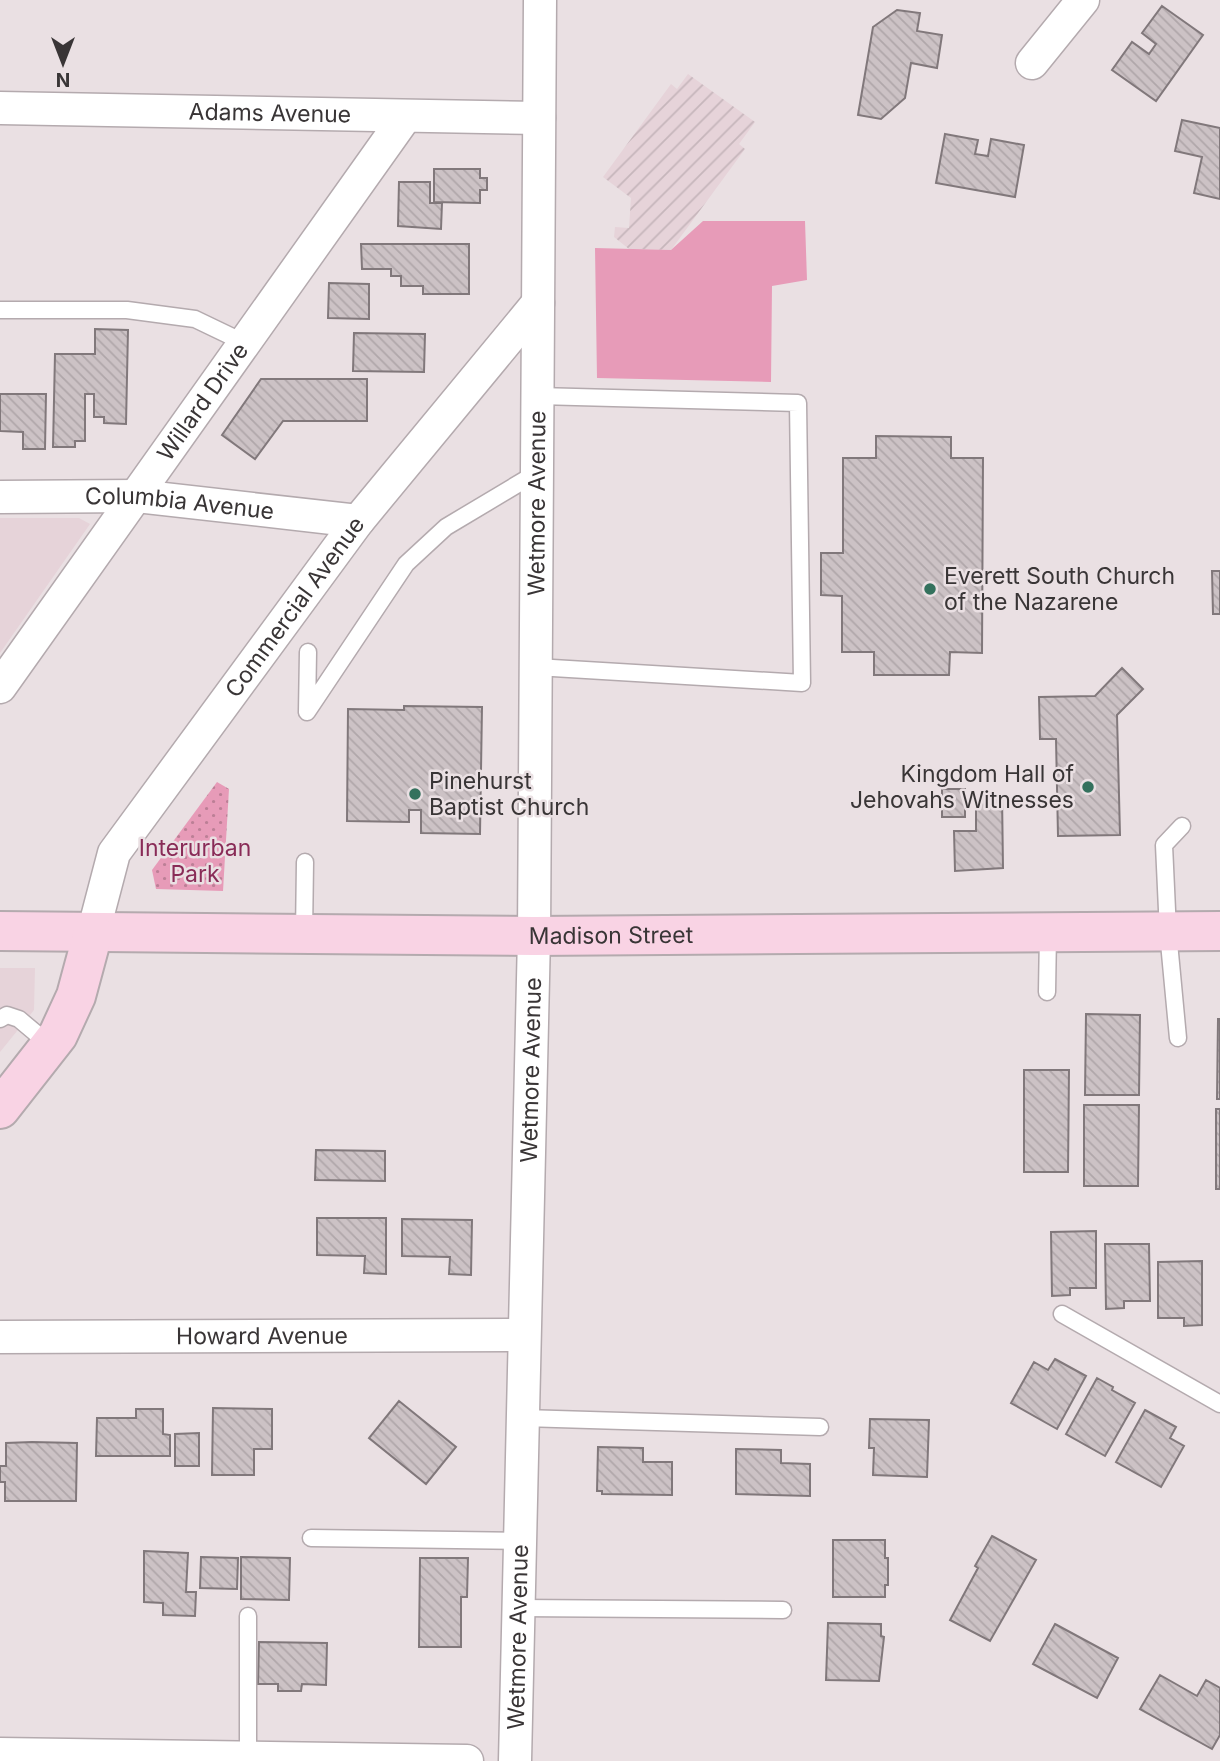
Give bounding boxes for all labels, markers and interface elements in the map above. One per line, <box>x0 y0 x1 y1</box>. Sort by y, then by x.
north arrow <box>28 28 98 98</box>
text: N <box>56 68 70 91</box>
street label: Adams Avenue <box>188 98 351 129</box>
street label: Willard Drive <box>151 337 254 466</box>
street label: Wetmore Avenue <box>522 410 551 596</box>
street label: Columbia Avenue <box>85 482 276 525</box>
street label: Commercial Avenue <box>219 511 370 703</box>
place label: Everett South Church of the Nazarene <box>944 562 1175 616</box>
marker: Everett South Church of the Nazarene <box>922 581 938 597</box>
place label: Kingdom Hall of Jehovahs Witnesses <box>850 760 1074 814</box>
place label: Pinehurst Baptist Church <box>429 767 589 821</box>
marker: Kingdom Hall of Jehovahs Witnesses <box>1080 779 1096 795</box>
marker: Pinehurst Baptist Church <box>407 786 423 802</box>
park label: Interurban Park <box>139 834 251 888</box>
street label: Madison Street <box>529 921 694 950</box>
street label: Wetmore Avenue <box>515 977 547 1163</box>
street label: Howard Avenue <box>176 1322 348 1350</box>
street label: Wetmore Avenue <box>502 1544 534 1730</box>

